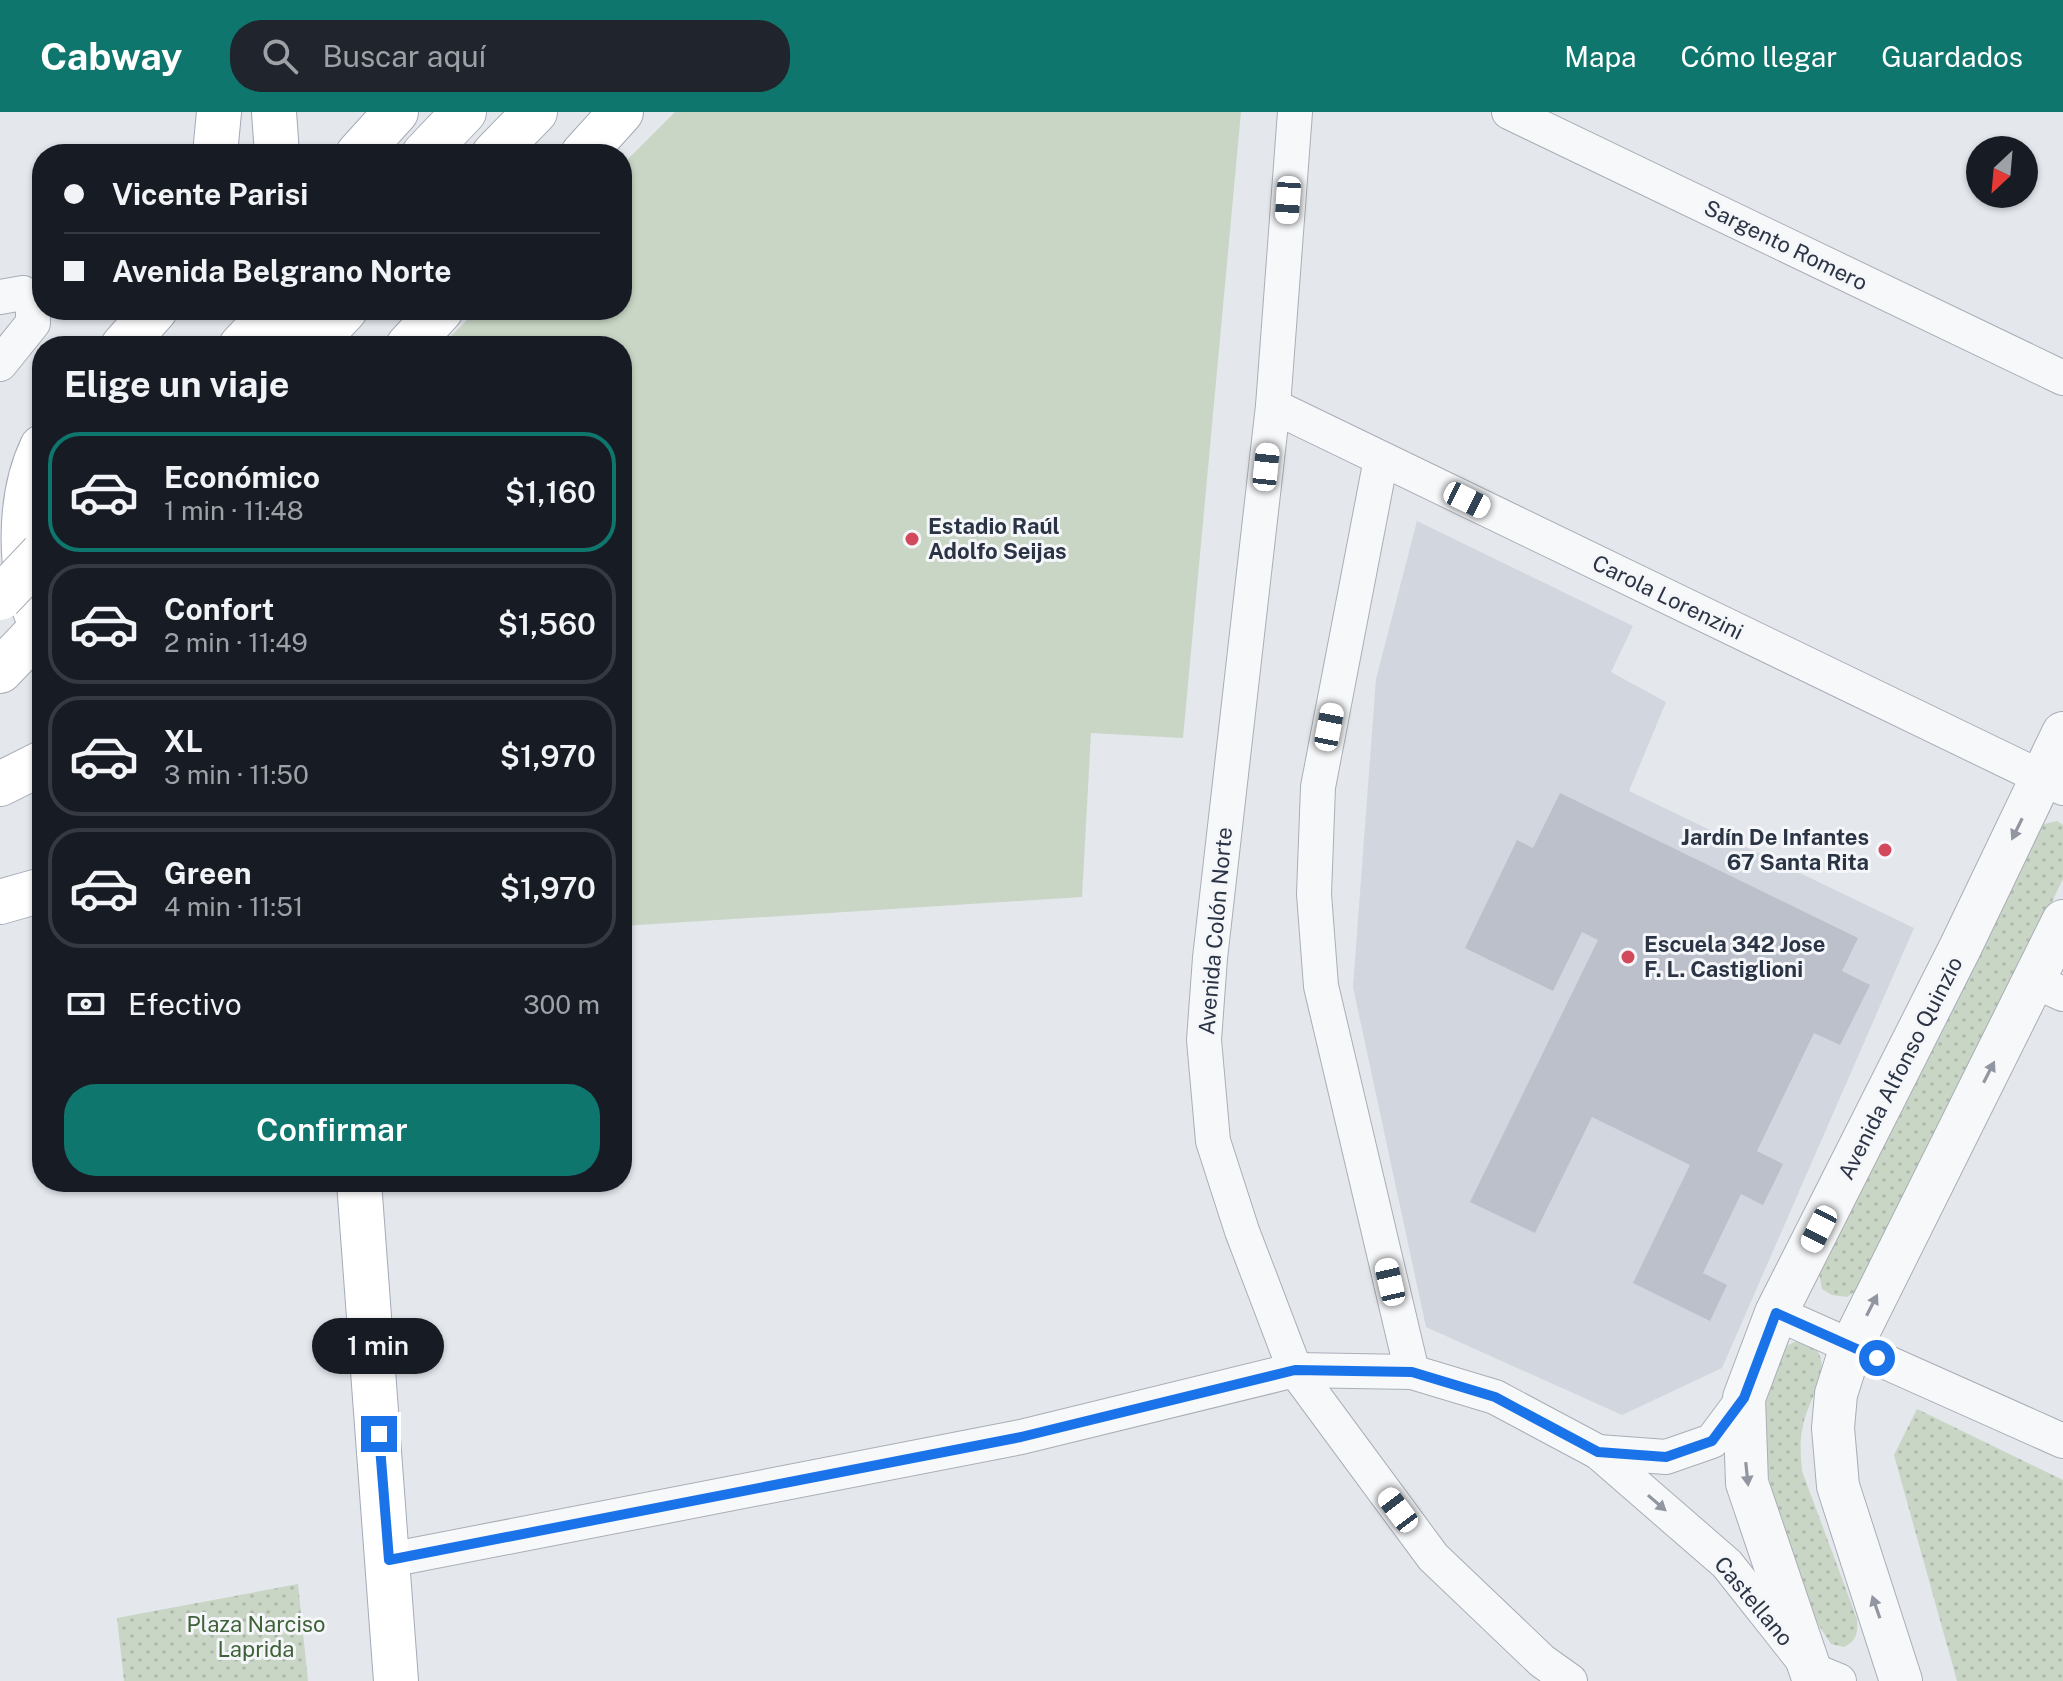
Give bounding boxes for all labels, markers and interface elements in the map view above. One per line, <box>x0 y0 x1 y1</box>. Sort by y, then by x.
search box <box>230 20 790 92</box>
text: Cabway <box>40 34 182 79</box>
icon: search <box>258 34 302 78</box>
text: Buscar aquí <box>322 38 486 74</box>
text: Mapa <box>1564 40 1636 73</box>
text: Cómo llegar <box>1680 40 1837 73</box>
text: Guardados <box>1881 40 2023 73</box>
north arrow <box>1966 136 2038 208</box>
map controls <box>1966 136 2038 208</box>
car <box>1274 175 1302 225</box>
text: Vicente Parisi <box>112 176 308 212</box>
street label: Sargento Romero <box>1700 194 1872 296</box>
text: Avenida Belgrano Norte <box>112 253 452 289</box>
text: Elige un viaje <box>64 363 289 405</box>
car <box>1252 442 1280 492</box>
icon: car <box>68 456 140 528</box>
text: Económico <box>164 459 320 495</box>
text: $1,160 <box>505 474 596 510</box>
car <box>1440 479 1494 521</box>
text: 1 min · 11:48 <box>164 495 303 526</box>
place label: Estadio Raúl Adolfo Seijas <box>928 513 1067 564</box>
marker: Estadio Raúl Adolfo Seijas <box>903 530 921 548</box>
street label: Carola Lorenzini <box>1588 549 1748 645</box>
icon: car <box>68 588 140 660</box>
text: Confort <box>164 591 274 627</box>
text: $1,560 <box>498 606 596 642</box>
text: 2 min · 11:49 <box>164 627 308 658</box>
car <box>1313 701 1345 753</box>
icon: car <box>68 720 140 792</box>
text: XL <box>164 723 203 759</box>
text: $1,970 <box>500 738 596 774</box>
text: 3 min · 11:50 <box>164 759 309 790</box>
one-way arrow <box>2010 817 2024 841</box>
place label: Jardín De Infantes 67 Santa Rita <box>1681 824 1869 875</box>
street label: Avenida Colón Norte <box>1193 826 1237 1036</box>
marker: Jardín De Infantes 67 Santa Rita <box>1876 841 1894 859</box>
icon: car <box>68 852 140 924</box>
text: Green <box>164 855 251 891</box>
text: $1,970 <box>500 870 596 906</box>
text: 4 min · 11:51 <box>164 891 303 922</box>
place label: Escuela 342 Jose F. L. Castiglioni <box>1644 931 1825 982</box>
marker: Escuela 342 Jose F. L. Castiglioni <box>1619 948 1637 966</box>
street label: Avenida Alfonso Quinzio <box>1832 952 1968 1184</box>
icon: cash <box>64 982 108 1026</box>
text: Efectivo <box>128 986 242 1022</box>
text: 300 m <box>523 989 600 1020</box>
one-way arrow <box>1982 1061 1995 1084</box>
button: Confirmar <box>64 1084 600 1176</box>
car <box>1797 1202 1841 1256</box>
car <box>1373 1256 1407 1308</box>
one-way arrow <box>1865 1293 1879 1316</box>
callout: 1 min <box>313 1318 445 1374</box>
text: 1 min <box>347 1330 409 1361</box>
route start <box>1859 1340 1895 1376</box>
route end <box>361 1416 397 1452</box>
one-way arrow <box>1741 1462 1754 1487</box>
car <box>1374 1484 1422 1536</box>
one-way arrow <box>1646 1494 1666 1511</box>
street label: Castellano <box>1709 1551 1799 1651</box>
one-way arrow <box>1869 1595 1881 1619</box>
park label: Plaza Narciso Laprida <box>187 1611 325 1662</box>

